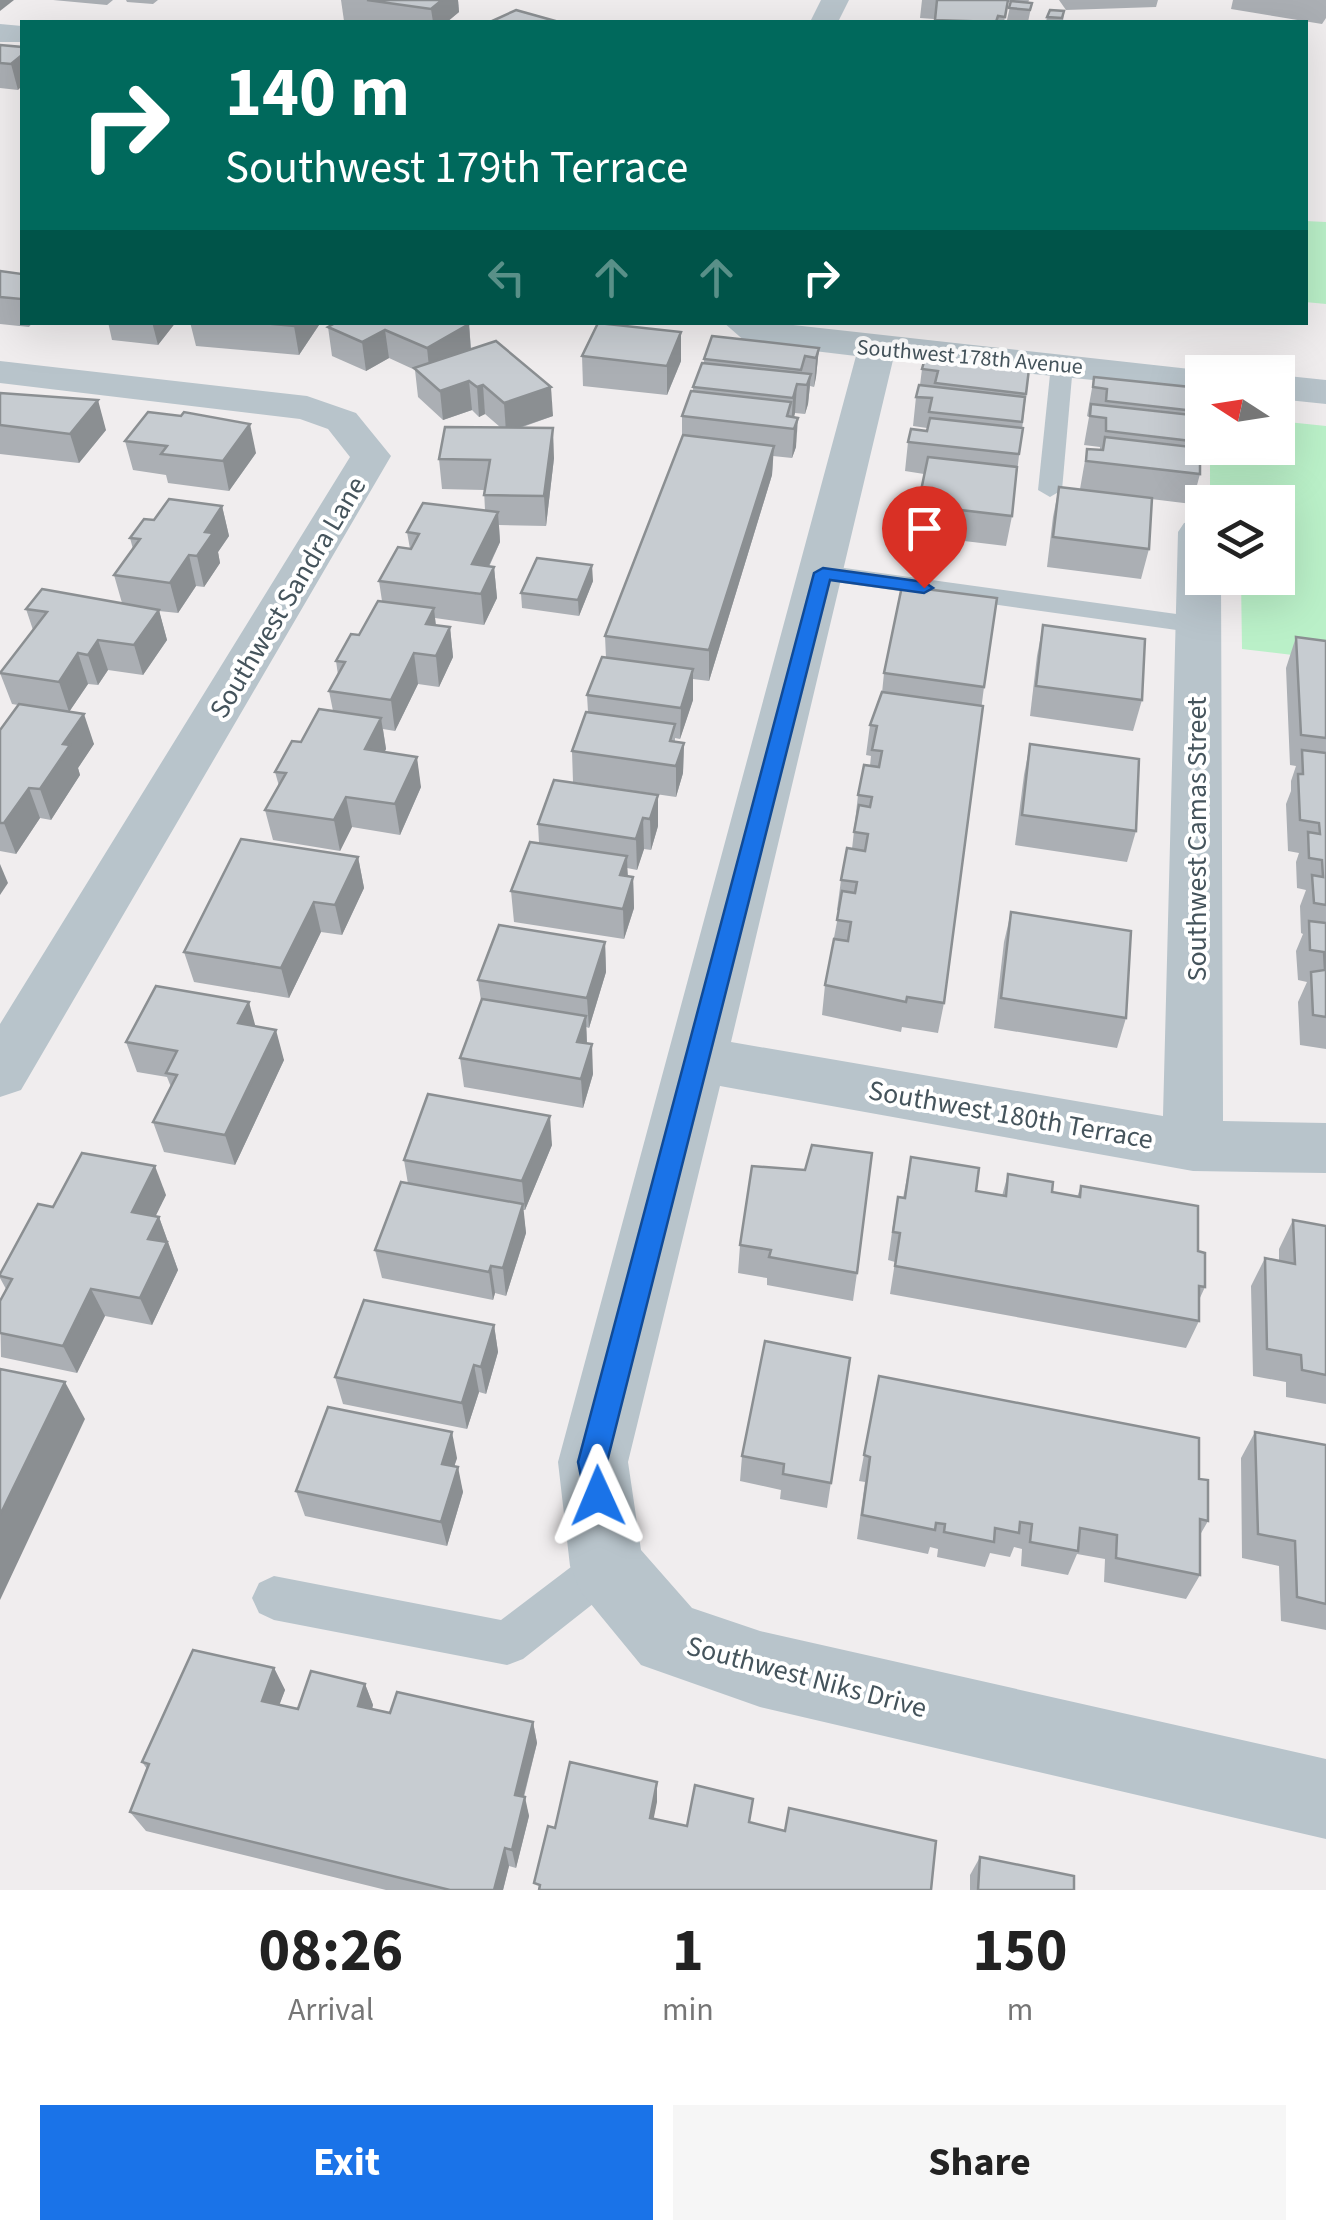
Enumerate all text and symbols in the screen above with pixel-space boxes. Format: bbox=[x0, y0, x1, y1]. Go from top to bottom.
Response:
text: 140 m bbox=[225, 43, 410, 143]
icon: right bbox=[60, 60, 190, 190]
text: Southwest 179th Terrace bbox=[225, 136, 688, 200]
icon: left bbox=[479, 250, 534, 305]
icon: ahead bbox=[584, 250, 639, 305]
icon: ahead bbox=[689, 250, 744, 305]
icon: right bbox=[794, 250, 849, 305]
street label: Southwest 178th Avenue bbox=[856, 331, 1084, 383]
north arrow bbox=[1185, 355, 1295, 465]
map controls bbox=[1185, 355, 1295, 595]
street label: Southwest Sandra Lane bbox=[200, 469, 376, 726]
button: layers bbox=[1185, 485, 1295, 595]
pin bbox=[882, 486, 967, 589]
icon: arrive bbox=[897, 501, 952, 556]
street label: Southwest Camas Street bbox=[1177, 696, 1217, 982]
street label: Southwest 180th Terrace bbox=[865, 1070, 1156, 1160]
position arrow bbox=[546, 1444, 650, 1548]
street label: Southwest Niks Drive bbox=[682, 1626, 931, 1728]
text: 08:26 bbox=[259, 1909, 403, 1994]
text: 1 bbox=[672, 1909, 704, 1994]
text: 150 bbox=[972, 1909, 1067, 1994]
text: Arrival bbox=[288, 1987, 374, 2033]
text: min bbox=[662, 1987, 714, 2033]
text: m bbox=[1007, 1987, 1033, 2033]
button: Exit bbox=[40, 2105, 653, 2220]
button: Share bbox=[673, 2105, 1286, 2220]

